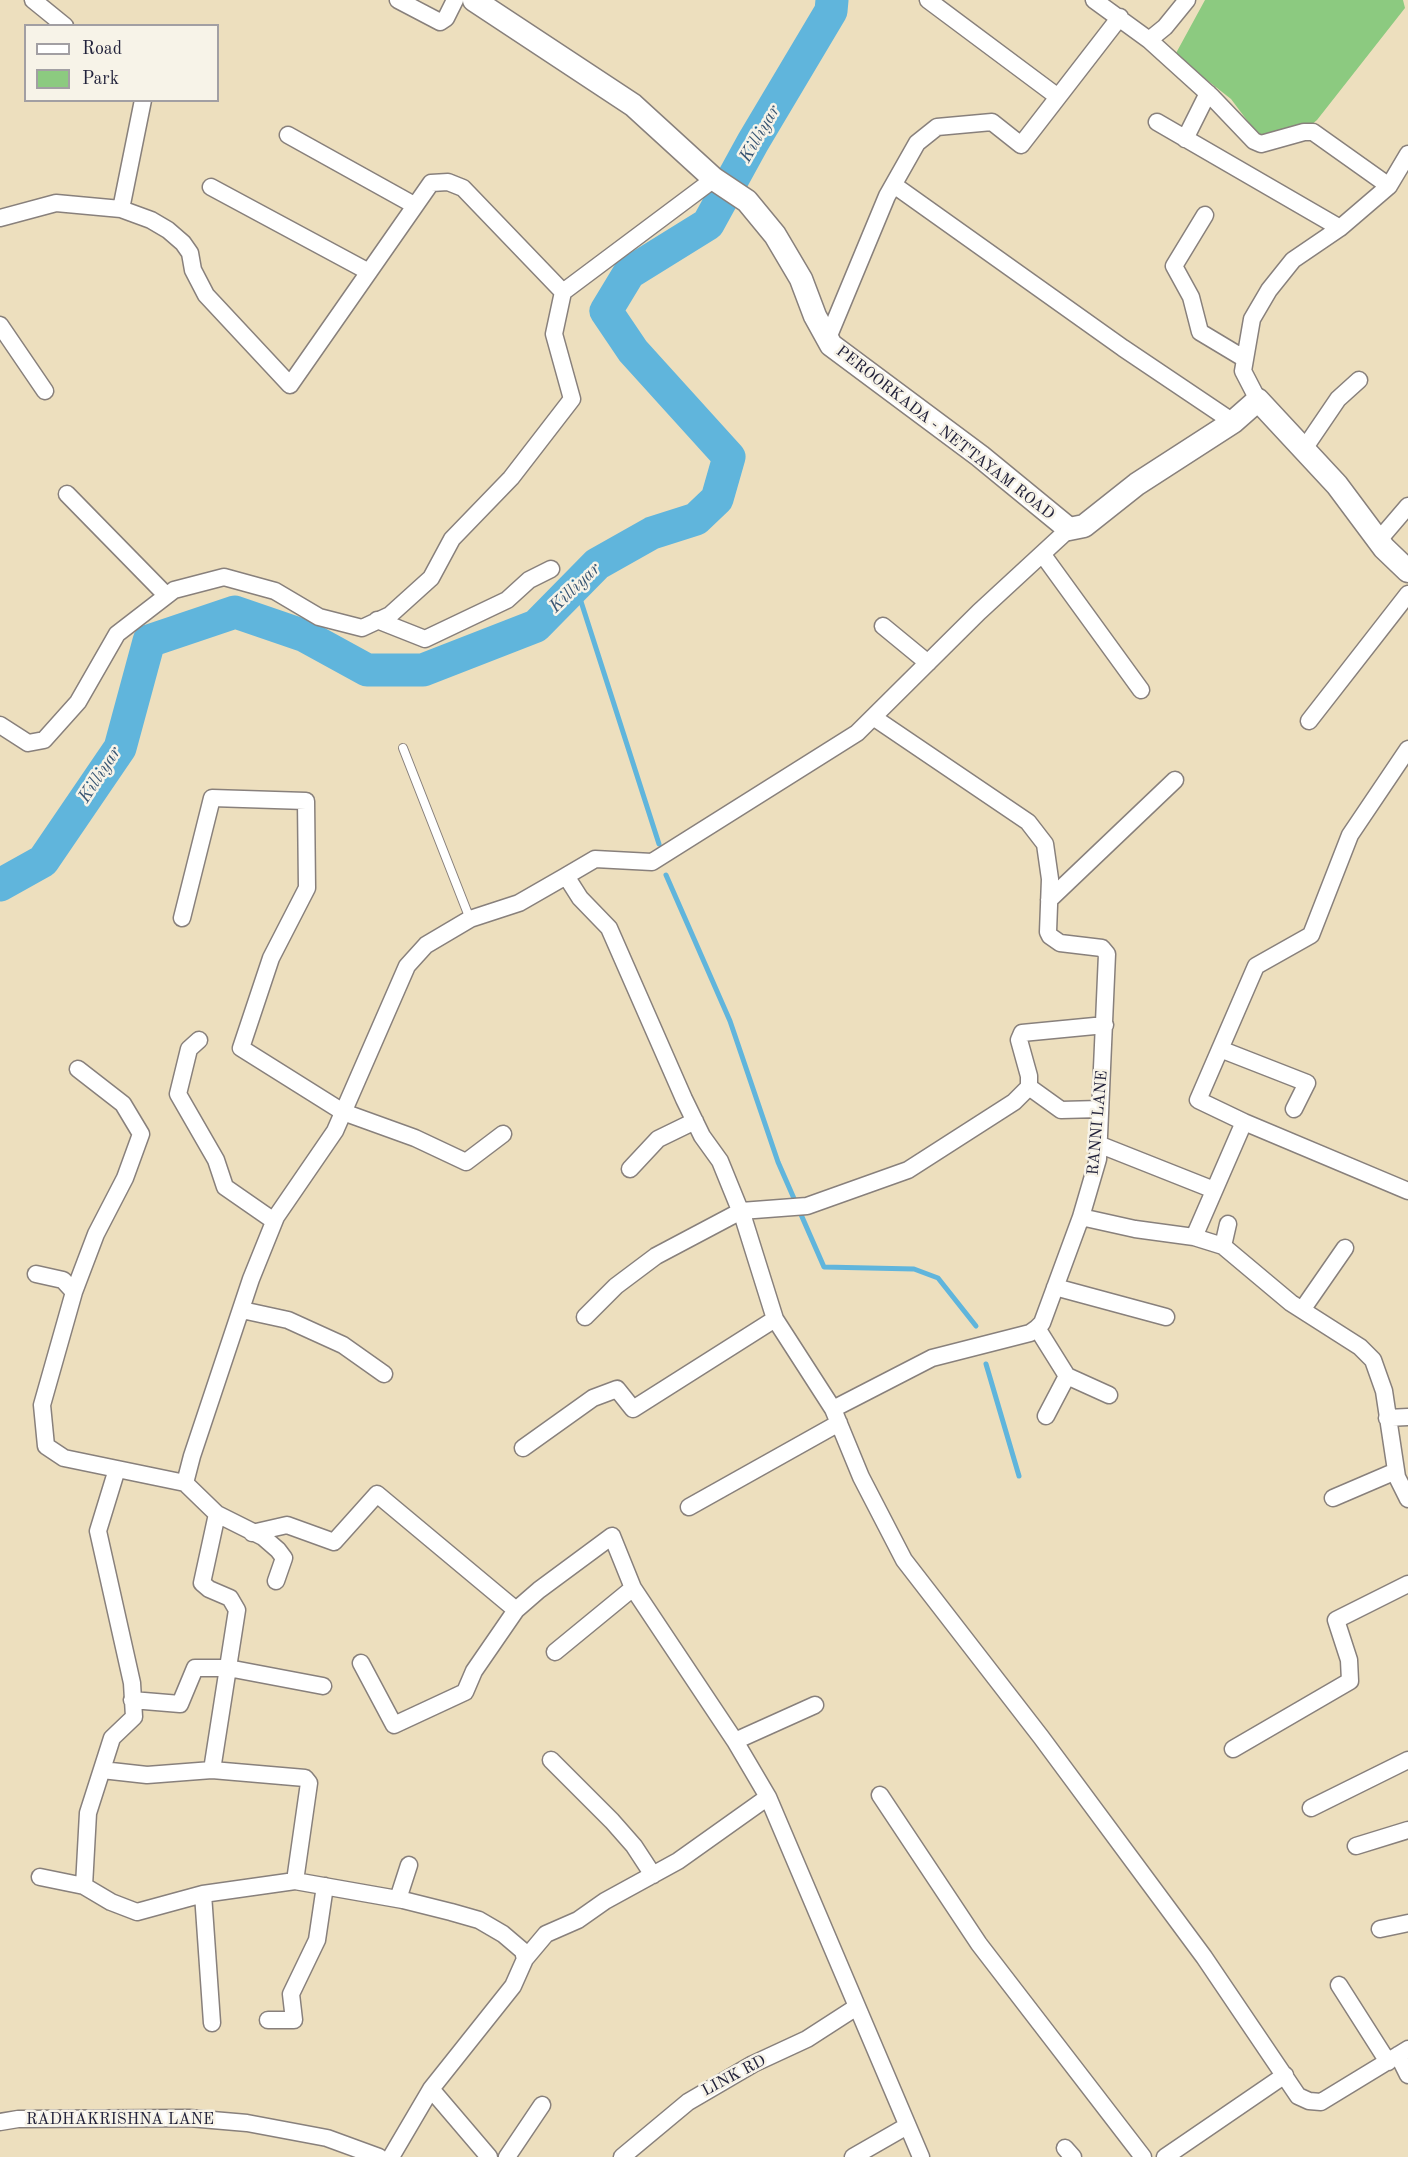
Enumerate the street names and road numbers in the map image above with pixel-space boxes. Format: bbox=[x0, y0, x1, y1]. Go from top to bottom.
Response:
street label: PEROORKADA - NETTAYAM ROAD bbox=[832, 342, 1058, 524]
street label: RANNI LANE bbox=[1084, 1070, 1112, 1176]
street label: LINK RD bbox=[699, 2051, 769, 2101]
street label: RADHAKRISHNA LANE bbox=[26, 2110, 214, 2130]

